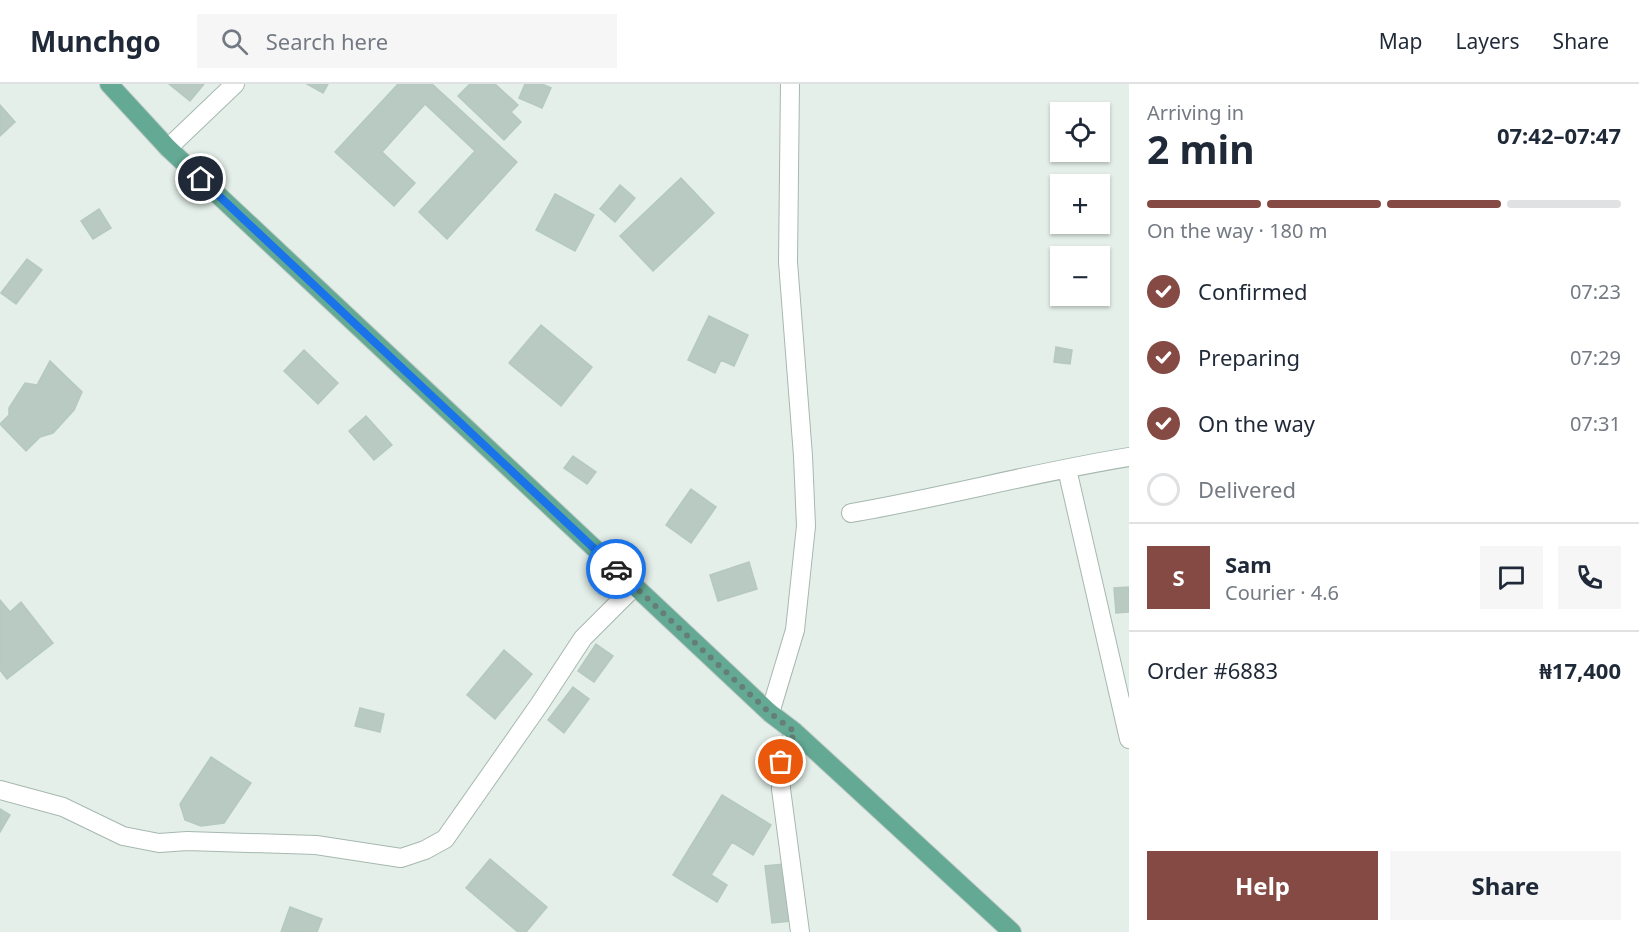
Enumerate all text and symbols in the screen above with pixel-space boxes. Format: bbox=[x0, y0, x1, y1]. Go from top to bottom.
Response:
search box bbox=[197, 14, 617, 68]
text: Munchgo bbox=[30, 22, 161, 60]
icon: search bbox=[218, 25, 251, 58]
text: Search here bbox=[266, 26, 388, 56]
text: Map bbox=[1379, 27, 1423, 55]
text: Layers bbox=[1456, 27, 1520, 55]
text: Share bbox=[1553, 27, 1609, 55]
text: Arriving in bbox=[1147, 99, 1244, 126]
map controls bbox=[1050, 102, 1110, 306]
button: locate bbox=[1050, 102, 1110, 162]
text: 07:42–07:47 bbox=[1497, 120, 1621, 150]
text: 2 min bbox=[1147, 122, 1254, 175]
pin bbox=[175, 153, 226, 204]
icon: home bbox=[184, 162, 217, 195]
button: + bbox=[1050, 174, 1110, 234]
text: On the way · 180 m bbox=[1147, 217, 1327, 244]
button: − bbox=[1050, 246, 1110, 306]
icon: check bbox=[1147, 275, 1180, 308]
text: Confirmed bbox=[1198, 276, 1308, 306]
text: 07:23 bbox=[1570, 278, 1621, 305]
icon: check bbox=[1147, 341, 1180, 374]
text: Preparing bbox=[1198, 342, 1300, 372]
text: 07:29 bbox=[1570, 344, 1621, 371]
icon: check bbox=[1147, 407, 1180, 440]
text: On the way bbox=[1198, 408, 1315, 438]
text: 07:31 bbox=[1570, 410, 1621, 437]
text: Delivered bbox=[1198, 474, 1296, 504]
courier bbox=[586, 539, 646, 599]
button: chat bbox=[1480, 546, 1543, 609]
button: phone bbox=[1558, 546, 1621, 609]
text: Sam bbox=[1225, 549, 1272, 579]
icon: car bbox=[600, 553, 633, 586]
text: S bbox=[1172, 562, 1185, 592]
text: Courier · 4.6 bbox=[1225, 579, 1339, 606]
text: Order #6883 bbox=[1147, 655, 1278, 685]
text: ₦17,400 bbox=[1539, 655, 1621, 685]
pin bbox=[755, 736, 806, 787]
icon: bag bbox=[764, 745, 797, 778]
button: Help bbox=[1147, 851, 1378, 920]
button: Share bbox=[1390, 851, 1621, 920]

